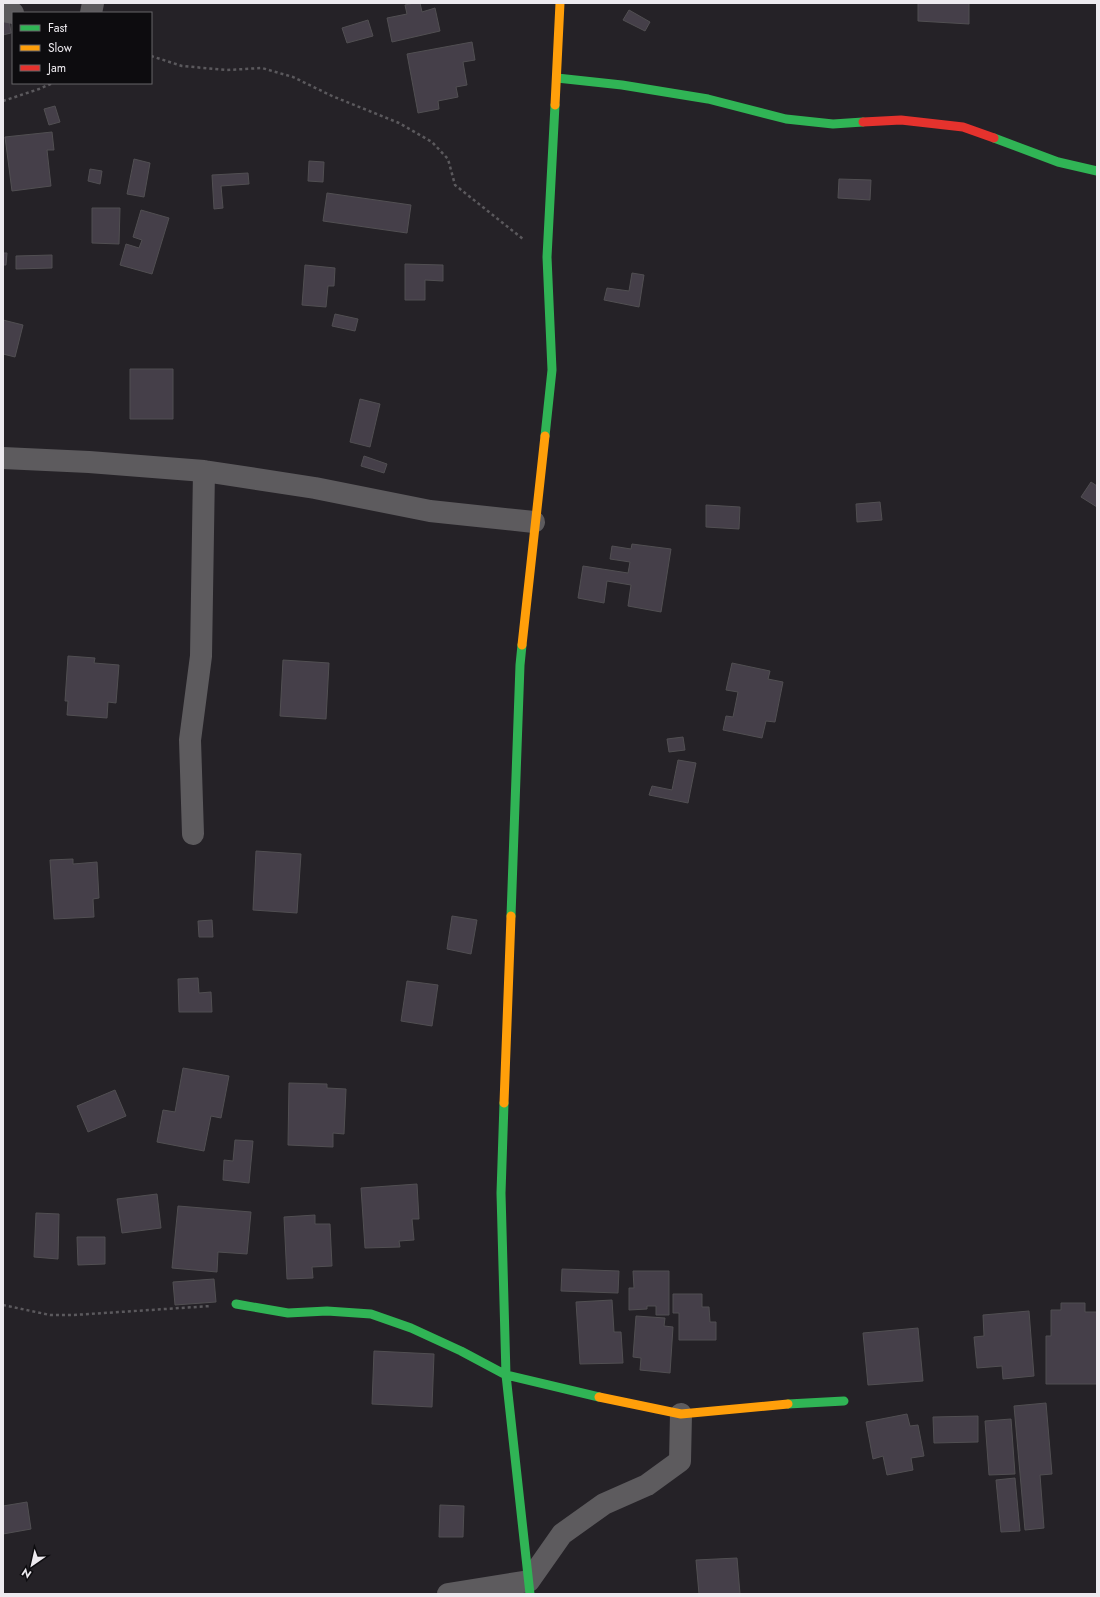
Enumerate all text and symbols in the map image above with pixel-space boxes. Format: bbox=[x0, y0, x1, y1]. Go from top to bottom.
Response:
legend bbox=[12, 12, 152, 84]
text: Fast bbox=[48, 19, 67, 37]
text: Slow bbox=[48, 39, 73, 57]
text: Jam bbox=[46, 59, 66, 77]
north arrow bbox=[12, 1545, 52, 1585]
text: N bbox=[18, 1564, 35, 1582]

